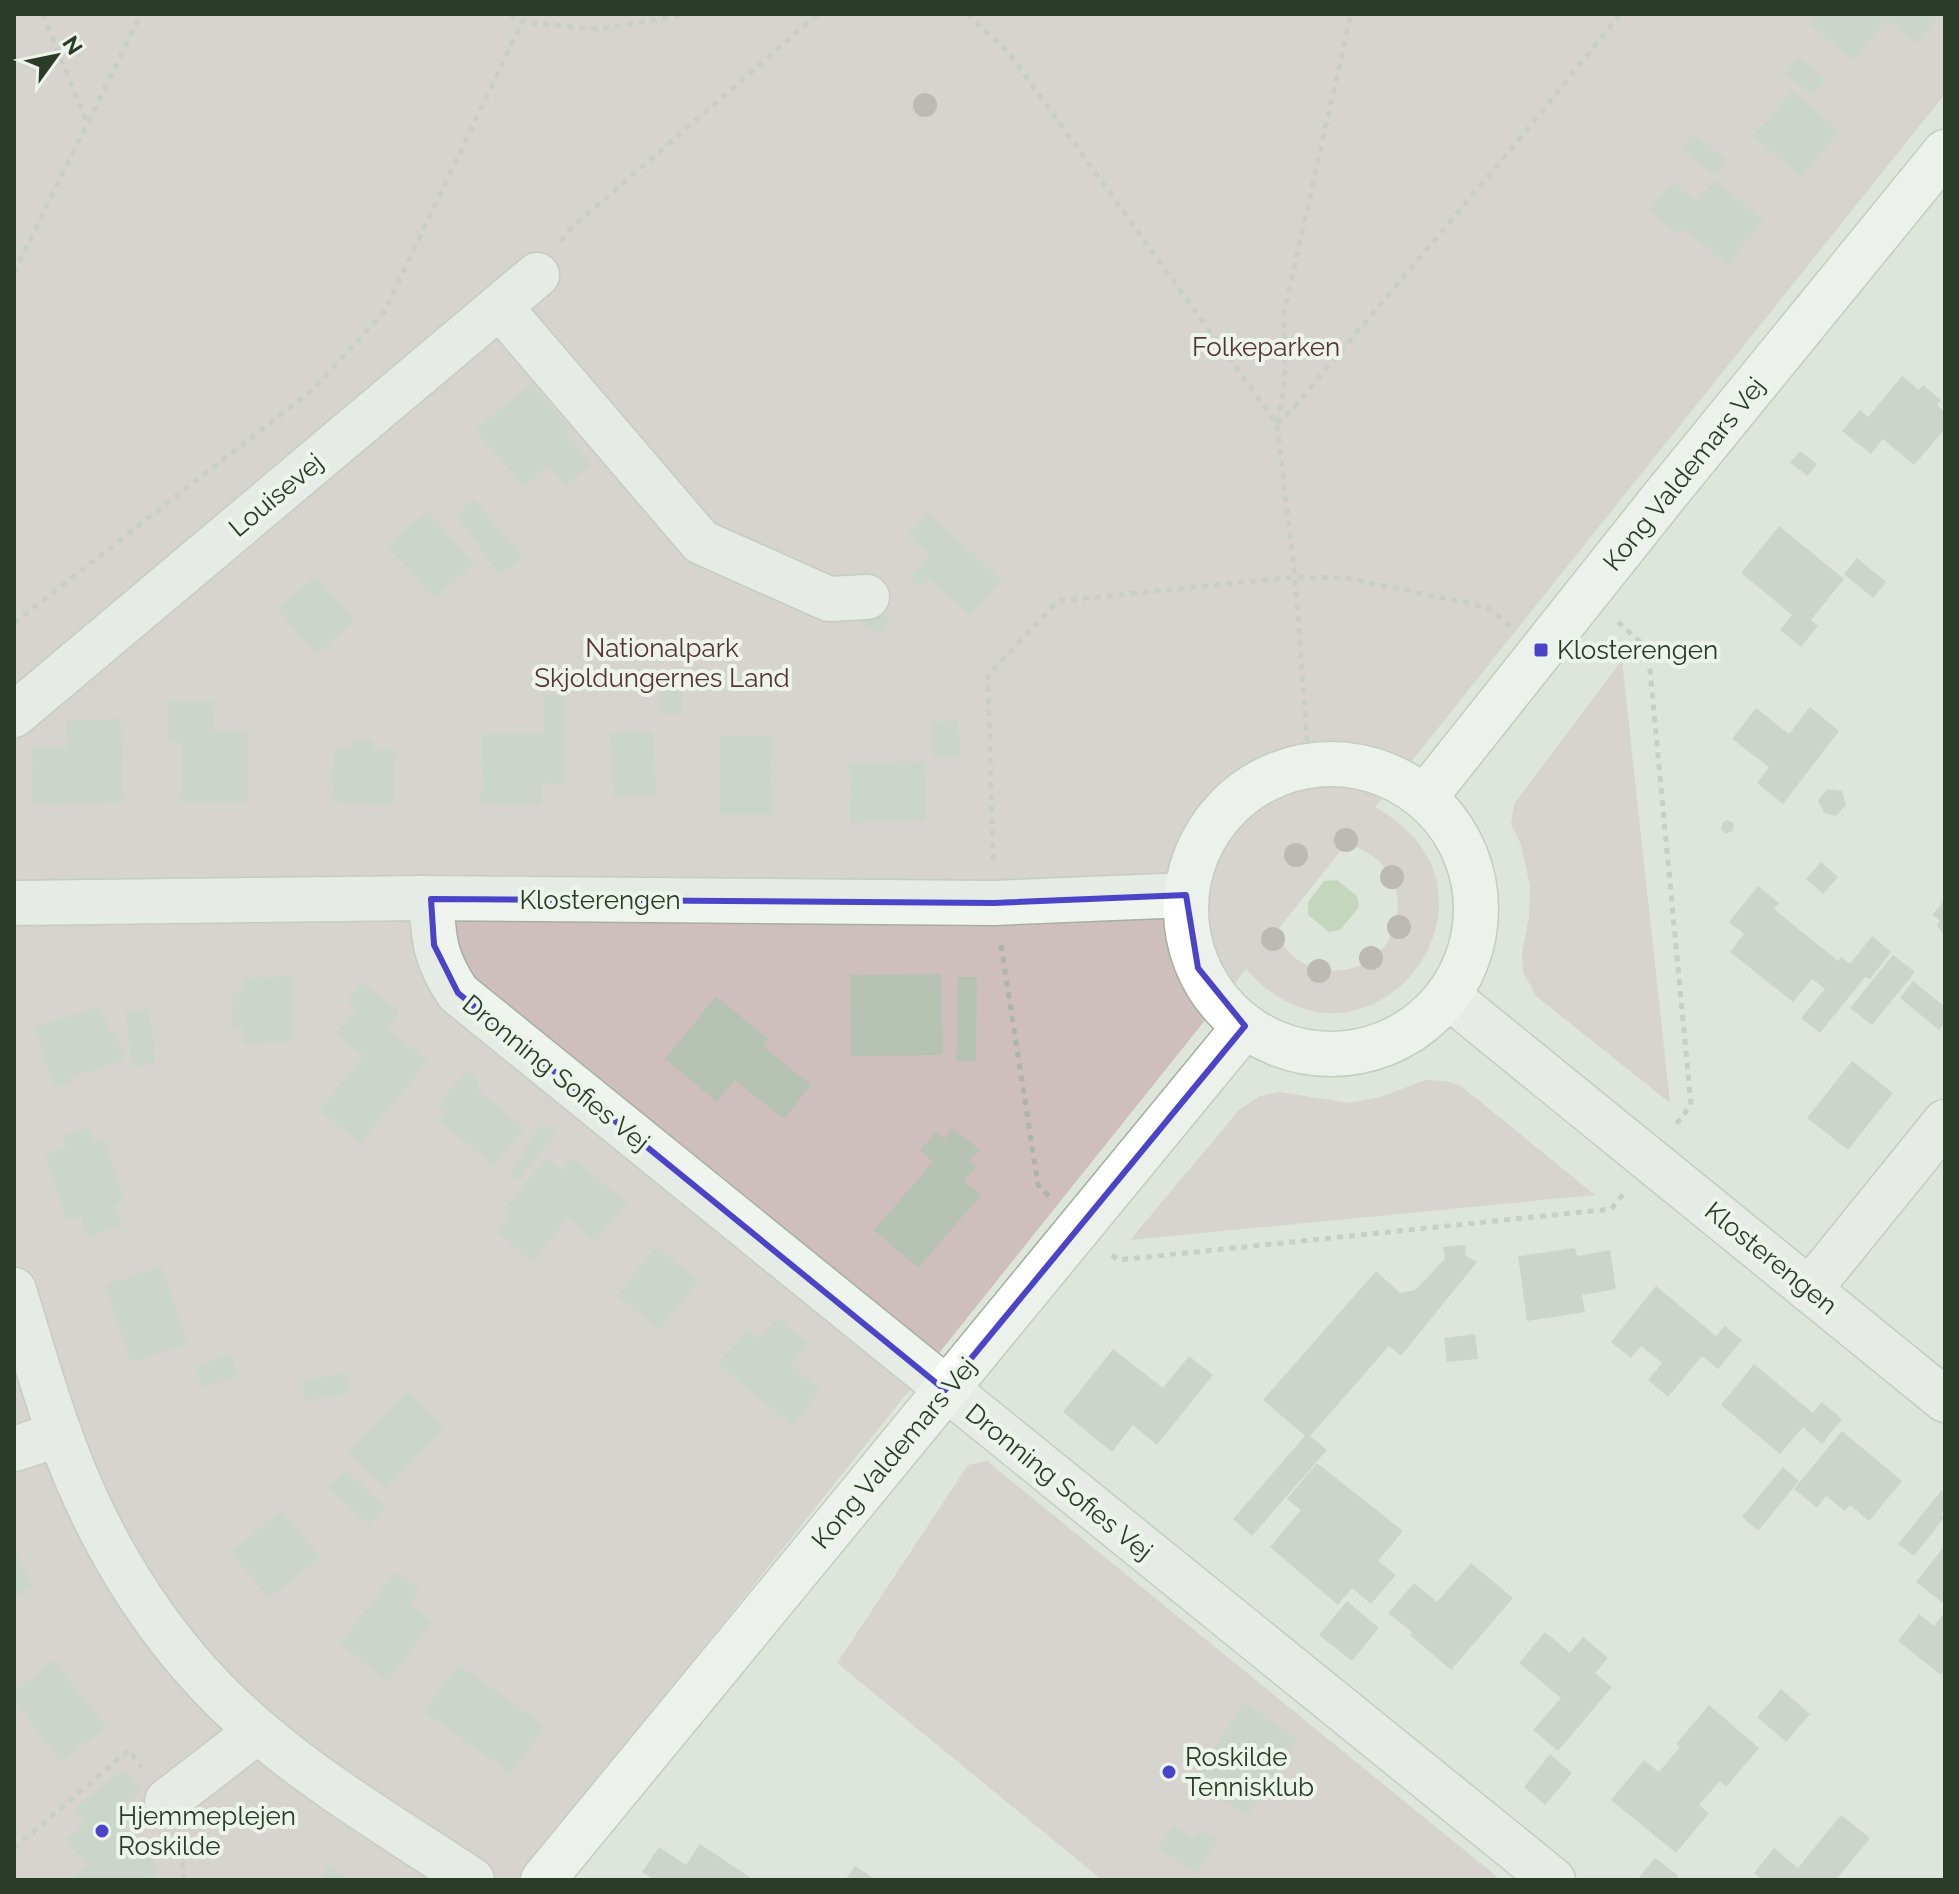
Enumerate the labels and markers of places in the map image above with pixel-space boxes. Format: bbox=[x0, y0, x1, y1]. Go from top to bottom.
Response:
place label: Klosterengen bbox=[1557, 635, 1718, 665]
marker: Klosterengen bbox=[1532, 641, 1550, 659]
place label: Roskilde Tennisklub bbox=[1185, 1742, 1314, 1802]
marker: Roskilde Tennisklub bbox=[1160, 1763, 1178, 1781]
place label: Hjemmeplejen Roskilde bbox=[118, 1801, 296, 1861]
marker: Hjemmeplejen Roskilde bbox=[93, 1822, 111, 1840]

